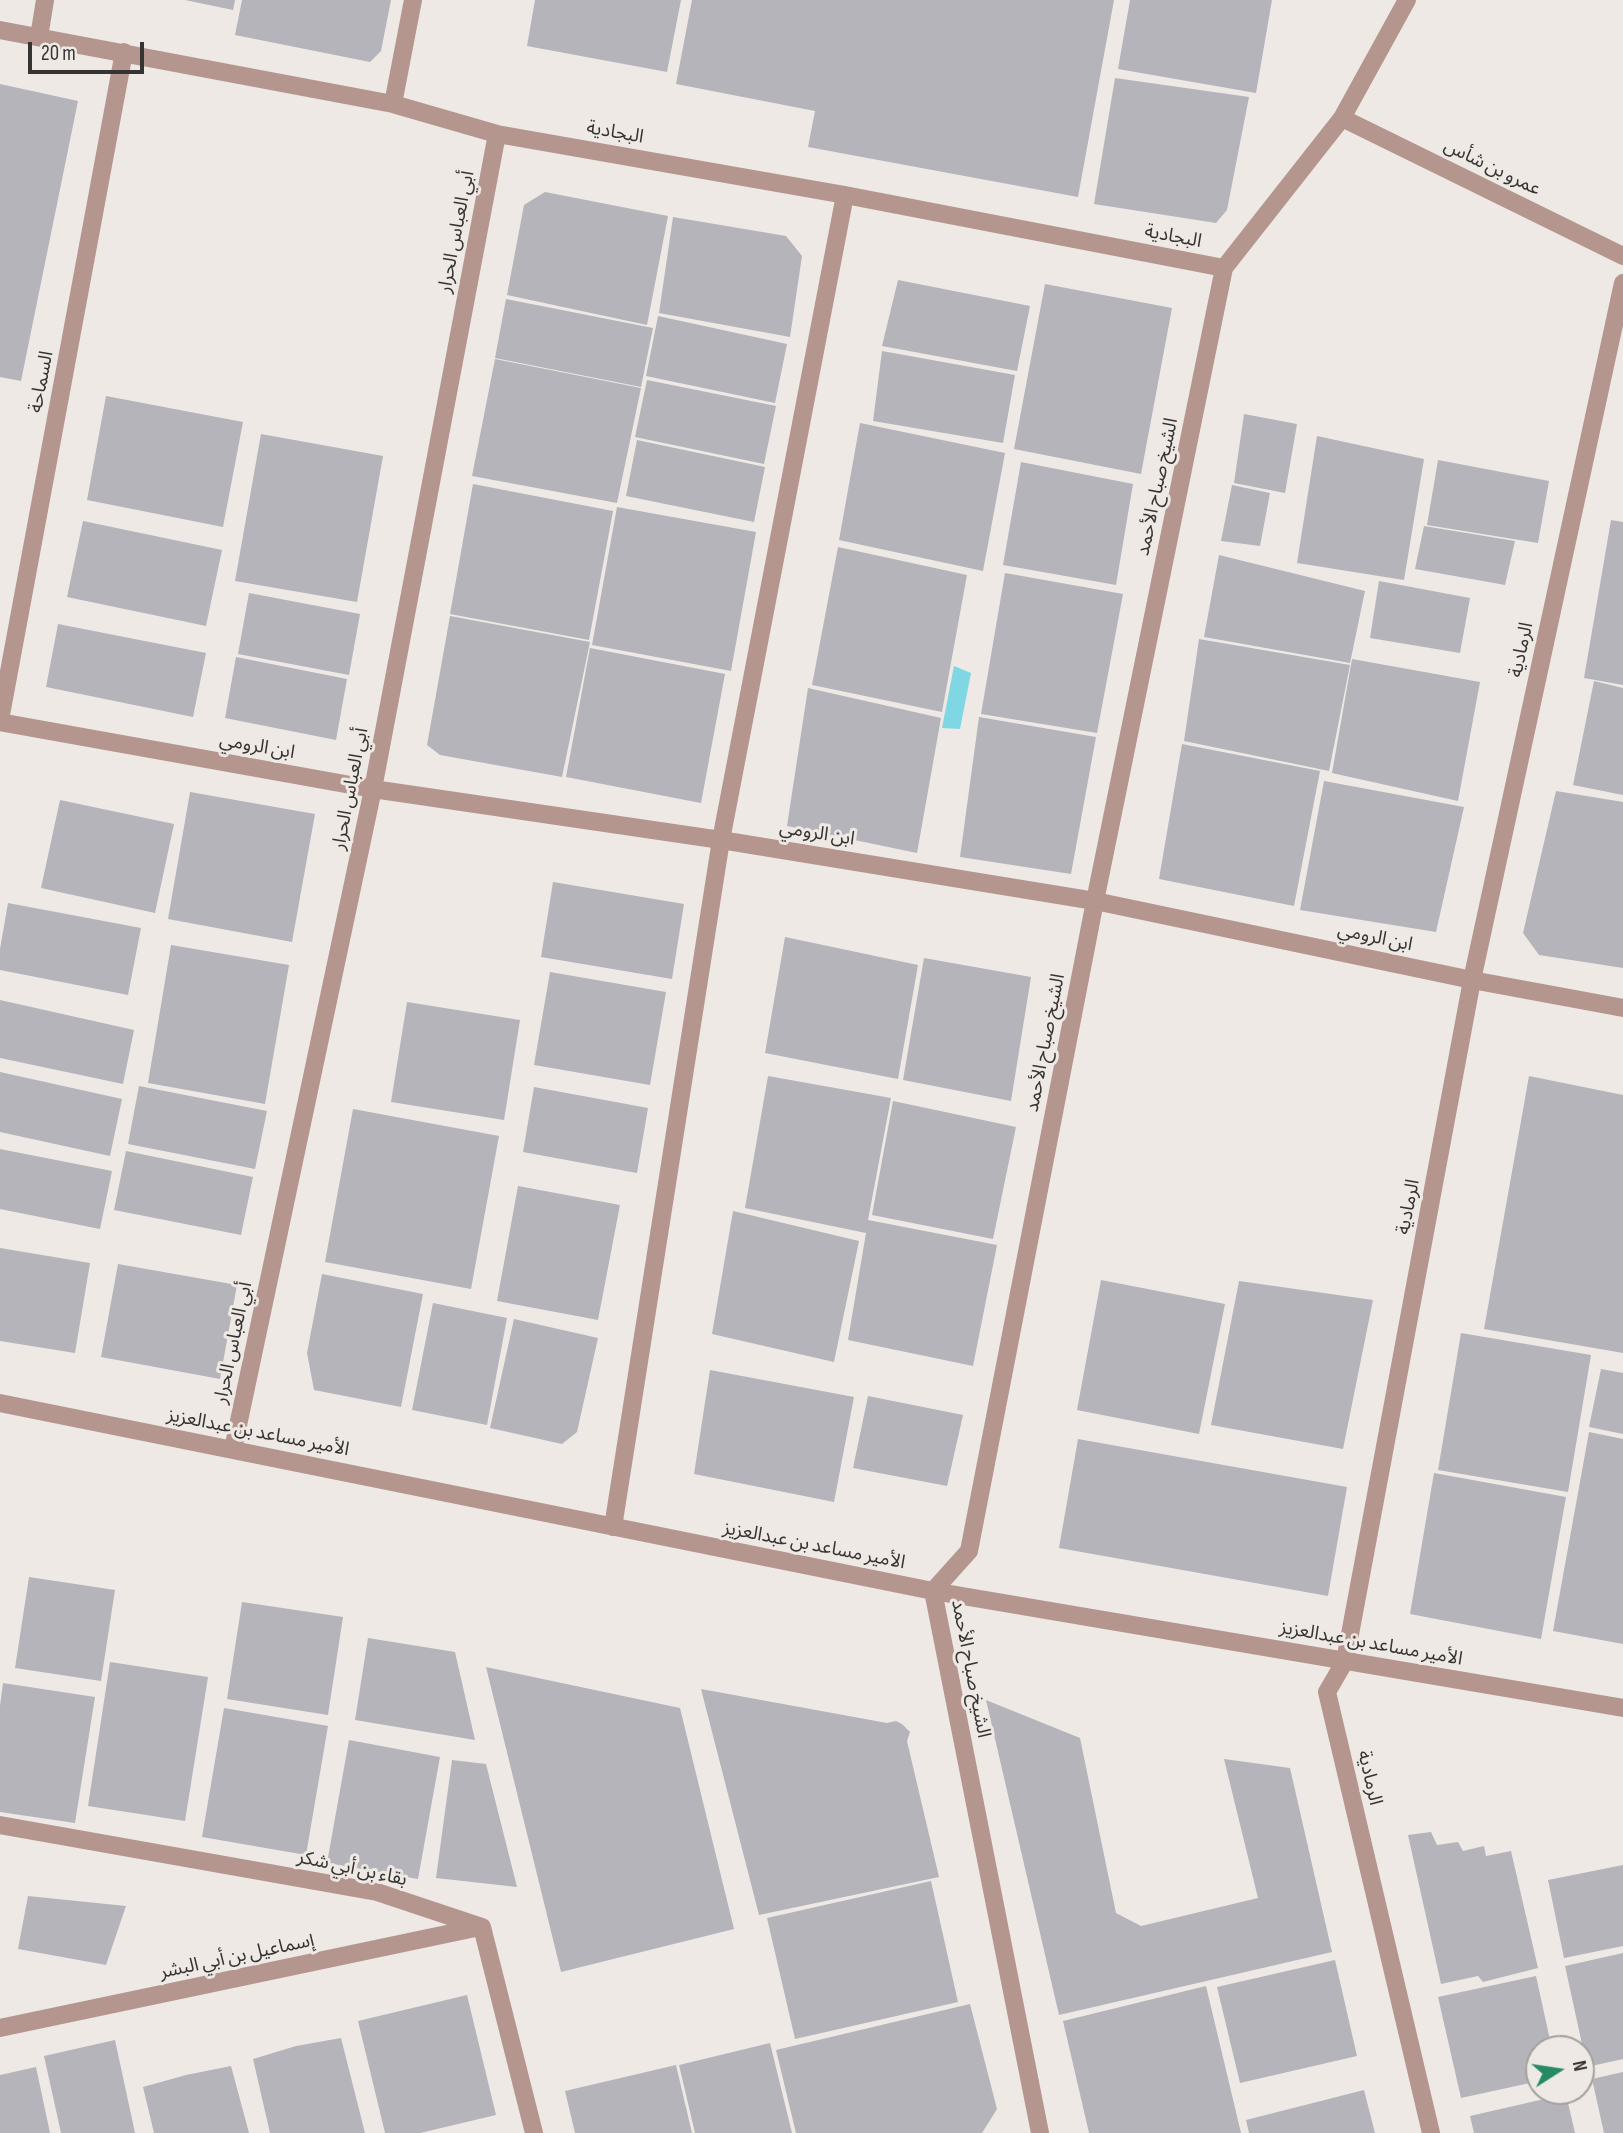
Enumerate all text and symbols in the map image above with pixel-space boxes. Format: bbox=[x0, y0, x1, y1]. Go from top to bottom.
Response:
scale bar bbox=[32, 28, 147, 72]
text: 20 m bbox=[41, 41, 76, 66]
street label: البجادية bbox=[585, 117, 645, 149]
street label: عمرو بن شأس bbox=[1440, 135, 1544, 201]
street label: أبي العباس الحرار bbox=[434, 169, 480, 295]
street label: البجادية bbox=[1143, 220, 1203, 254]
street label: السماحة bbox=[25, 349, 59, 415]
street label: الشيخ صباح الأحمد bbox=[1132, 416, 1184, 558]
street label: الرمادية bbox=[1505, 620, 1539, 680]
street label: أبي العباس الحرار bbox=[328, 726, 374, 852]
street label: ابن الرومي bbox=[218, 729, 296, 765]
street label: ابن الرومي bbox=[778, 817, 856, 851]
street label: ابن الرومي bbox=[1335, 919, 1415, 957]
street label: الشيخ صباح الأحمد bbox=[1021, 972, 1071, 1114]
street label: الرمادية bbox=[1392, 1177, 1426, 1237]
street label: أبي العباس الحرار bbox=[210, 1280, 258, 1406]
street label: الأمير مساعد بن عبدالعزيز bbox=[165, 1404, 351, 1462]
street label: الأمير مساعد بن عبدالعزيز bbox=[721, 1517, 907, 1575]
street label: الشيخ صباح الأحمد bbox=[945, 1598, 995, 1740]
street label: الأمير مساعد بن عبدالعزيز bbox=[1278, 1617, 1464, 1671]
street label: الرمادية bbox=[1352, 1748, 1386, 1808]
street label: بقاء بن أبي شكر bbox=[295, 1846, 409, 1892]
street label: إسماعيل بن أبي البشر bbox=[158, 1929, 316, 1985]
north arrow bbox=[1525, 2035, 1595, 2105]
text: N bbox=[1567, 2059, 1591, 2073]

